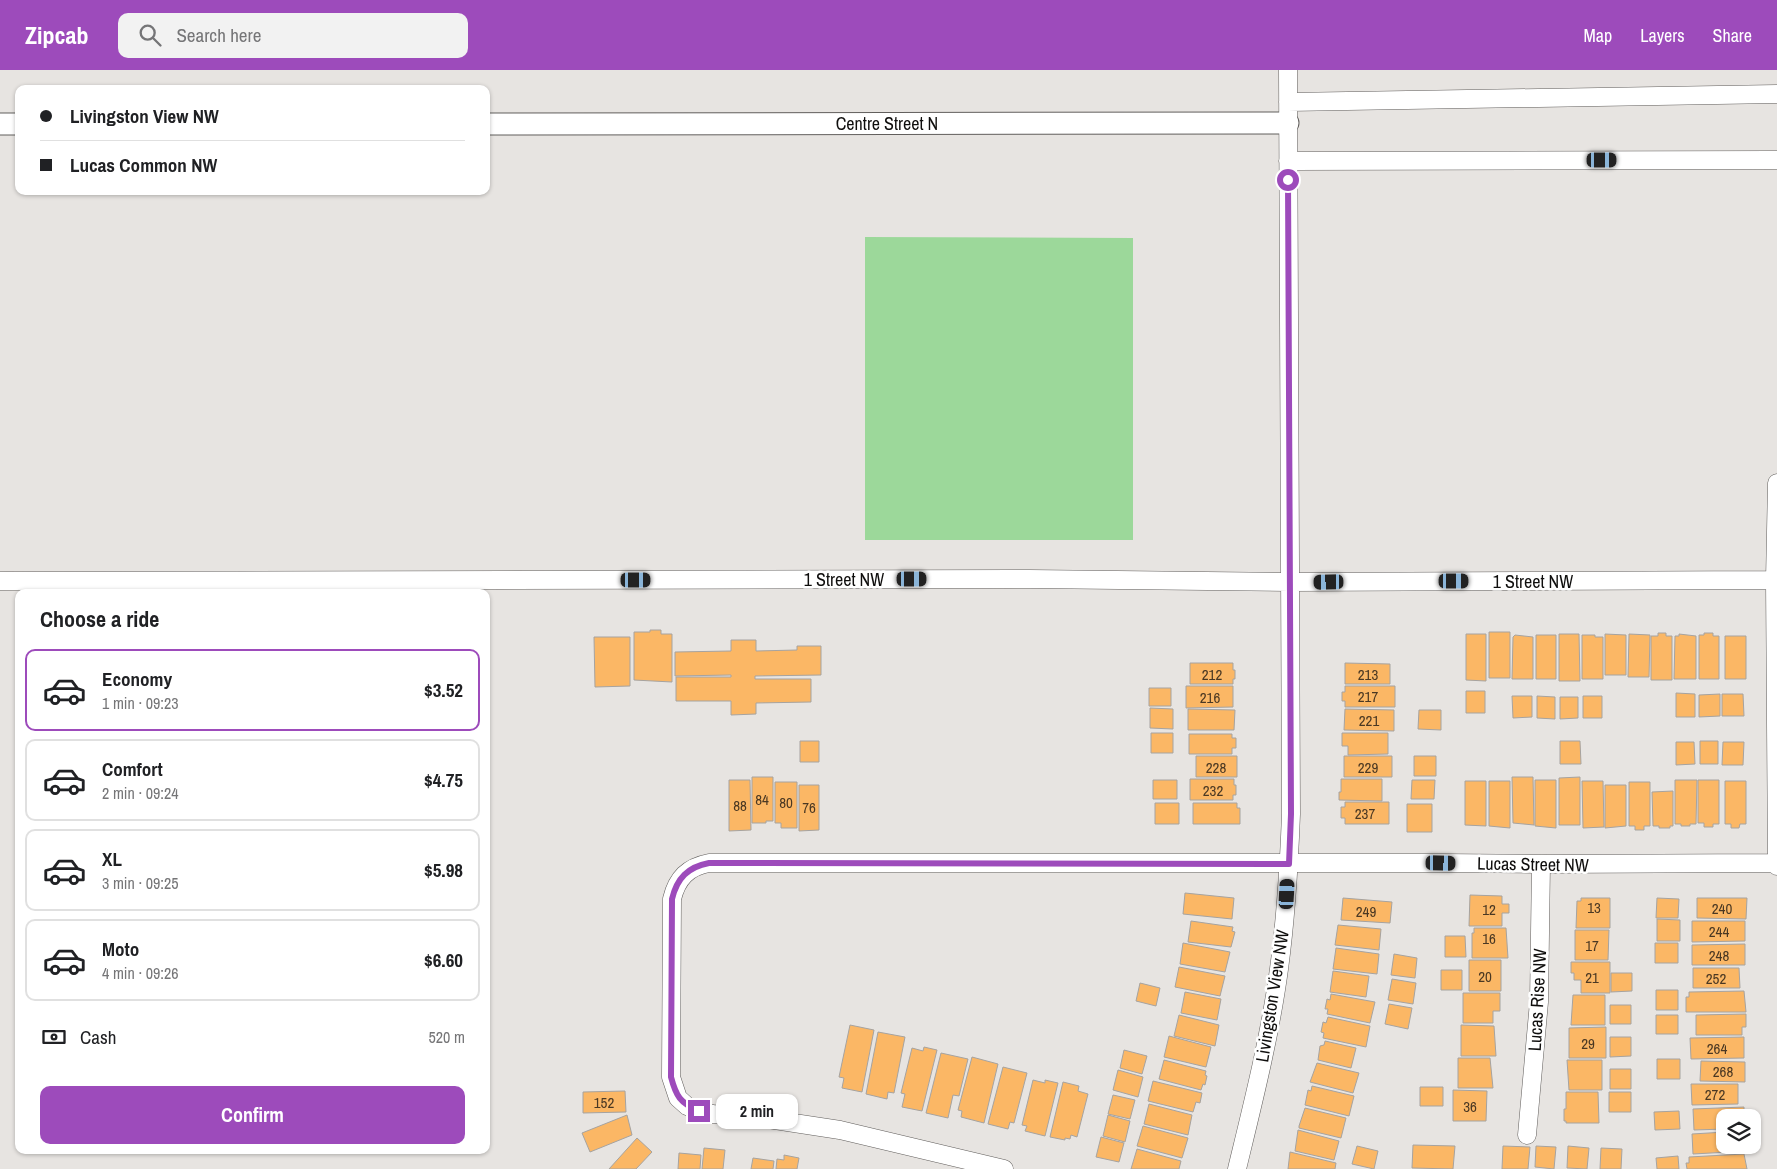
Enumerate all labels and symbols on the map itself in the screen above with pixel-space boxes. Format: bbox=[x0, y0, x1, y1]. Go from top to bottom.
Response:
street label: Centre Street N bbox=[836, 111, 938, 136]
car bbox=[1587, 153, 1617, 168]
route start bbox=[1277, 169, 1299, 191]
street label: 1 Street NW bbox=[804, 567, 884, 592]
street label: 1 Street NW bbox=[1493, 569, 1573, 594]
car bbox=[897, 572, 927, 587]
car bbox=[621, 573, 651, 588]
car bbox=[1313, 574, 1344, 590]
car bbox=[1439, 574, 1469, 589]
house number: 212 bbox=[1202, 664, 1222, 685]
house number: 213 bbox=[1358, 664, 1378, 685]
house number: 217 bbox=[1358, 686, 1378, 707]
house number: 216 bbox=[1200, 687, 1220, 708]
house number: 221 bbox=[1359, 710, 1379, 731]
house number: 228 bbox=[1206, 757, 1226, 778]
house number: 229 bbox=[1358, 757, 1378, 778]
house number: 232 bbox=[1203, 780, 1223, 801]
house number: 84 bbox=[755, 789, 769, 810]
house number: 80 bbox=[779, 792, 793, 813]
house number: 88 bbox=[733, 795, 747, 816]
house number: 76 bbox=[802, 797, 816, 818]
house number: 237 bbox=[1355, 803, 1375, 824]
street label: Lucas Street NW bbox=[1477, 851, 1589, 877]
car bbox=[1425, 855, 1456, 871]
car bbox=[1278, 879, 1295, 909]
house number: 13 bbox=[1587, 897, 1601, 918]
house number: 240 bbox=[1712, 898, 1732, 919]
house number: 12 bbox=[1482, 899, 1496, 920]
house number: 249 bbox=[1356, 901, 1376, 922]
house number: 244 bbox=[1709, 921, 1729, 942]
street label: Livingston View NW bbox=[1249, 928, 1295, 1064]
house number: 16 bbox=[1482, 928, 1496, 949]
house number: 17 bbox=[1585, 935, 1599, 956]
house number: 248 bbox=[1709, 945, 1729, 966]
street label: Lucas Rise NW bbox=[1522, 948, 1552, 1052]
house number: 20 bbox=[1478, 966, 1492, 987]
house number: 21 bbox=[1585, 967, 1599, 988]
house number: 252 bbox=[1706, 968, 1726, 989]
house number: 29 bbox=[1581, 1033, 1595, 1054]
house number: 264 bbox=[1707, 1038, 1727, 1059]
house number: 268 bbox=[1713, 1061, 1733, 1082]
house number: 272 bbox=[1705, 1084, 1725, 1105]
house number: 152 bbox=[594, 1092, 614, 1113]
callout: 2 min bbox=[716, 1094, 799, 1128]
house number: 36 bbox=[1463, 1096, 1477, 1117]
route end bbox=[688, 1100, 710, 1122]

